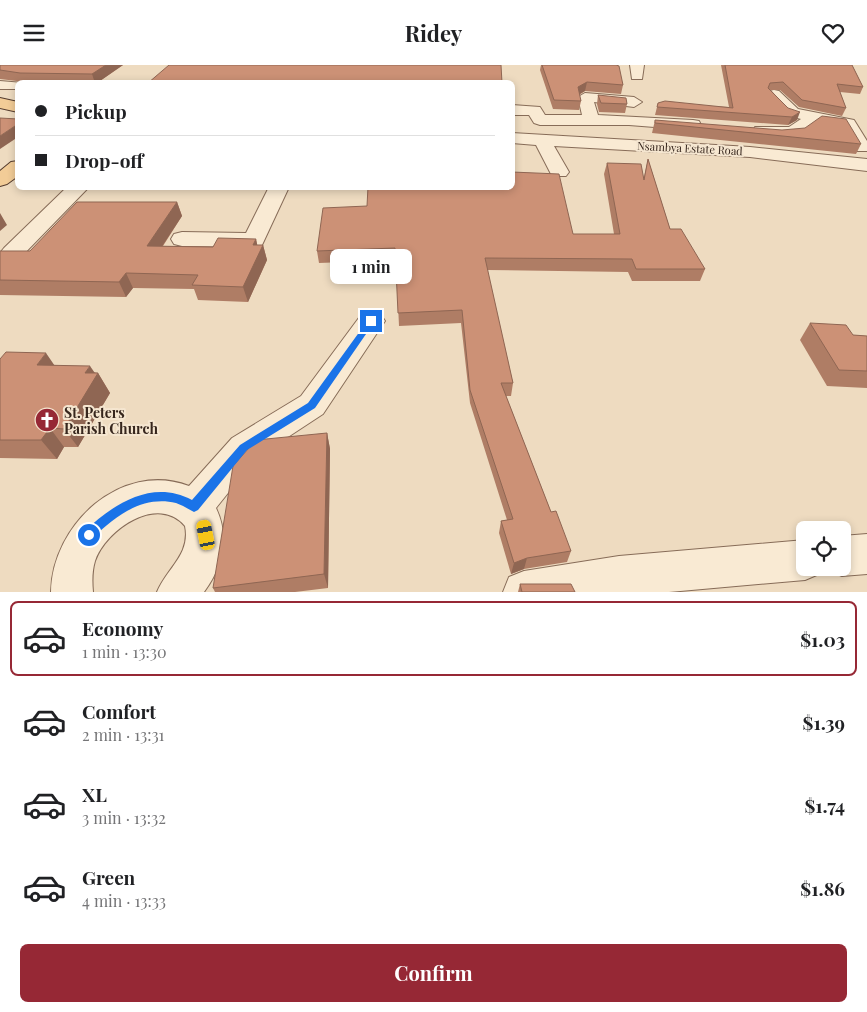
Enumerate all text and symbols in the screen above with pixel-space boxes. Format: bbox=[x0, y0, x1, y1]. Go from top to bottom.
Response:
text: Ridey bbox=[405, 18, 462, 48]
icon: menu bbox=[20, 19, 48, 47]
icon: heart bbox=[819, 19, 847, 47]
text: Pickup bbox=[65, 98, 127, 124]
street label: Nsambya Estate Road bbox=[637, 138, 744, 158]
text: Drop-off bbox=[65, 147, 143, 173]
callout: 1 min bbox=[330, 249, 412, 283]
text: 1 min bbox=[351, 256, 391, 277]
route end bbox=[360, 310, 382, 332]
place label: St. Peters Parish Church bbox=[64, 403, 158, 438]
church icon: St. Peters Parish Church bbox=[34, 407, 60, 433]
car bbox=[195, 519, 216, 551]
map controls bbox=[796, 521, 851, 576]
button: locate bbox=[796, 521, 851, 576]
route start bbox=[78, 524, 100, 546]
text: Economy bbox=[82, 615, 163, 641]
icon: car bbox=[22, 616, 67, 661]
text: $1.03 bbox=[800, 626, 845, 652]
text: 1 min · 13:30 bbox=[82, 641, 166, 662]
text: Comfort bbox=[82, 698, 156, 724]
icon: car bbox=[22, 699, 67, 744]
text: $1.39 bbox=[803, 709, 845, 735]
text: 2 min · 13:31 bbox=[82, 724, 165, 745]
text: XL bbox=[82, 781, 107, 807]
icon: car bbox=[22, 782, 67, 827]
text: $1.74 bbox=[804, 792, 845, 818]
text: 3 min · 13:32 bbox=[82, 807, 166, 828]
text: Green bbox=[82, 864, 135, 890]
icon: car bbox=[22, 865, 67, 910]
text: $1.86 bbox=[800, 875, 845, 901]
text: 4 min · 13:33 bbox=[82, 890, 166, 911]
button: Confirm bbox=[20, 944, 847, 1002]

